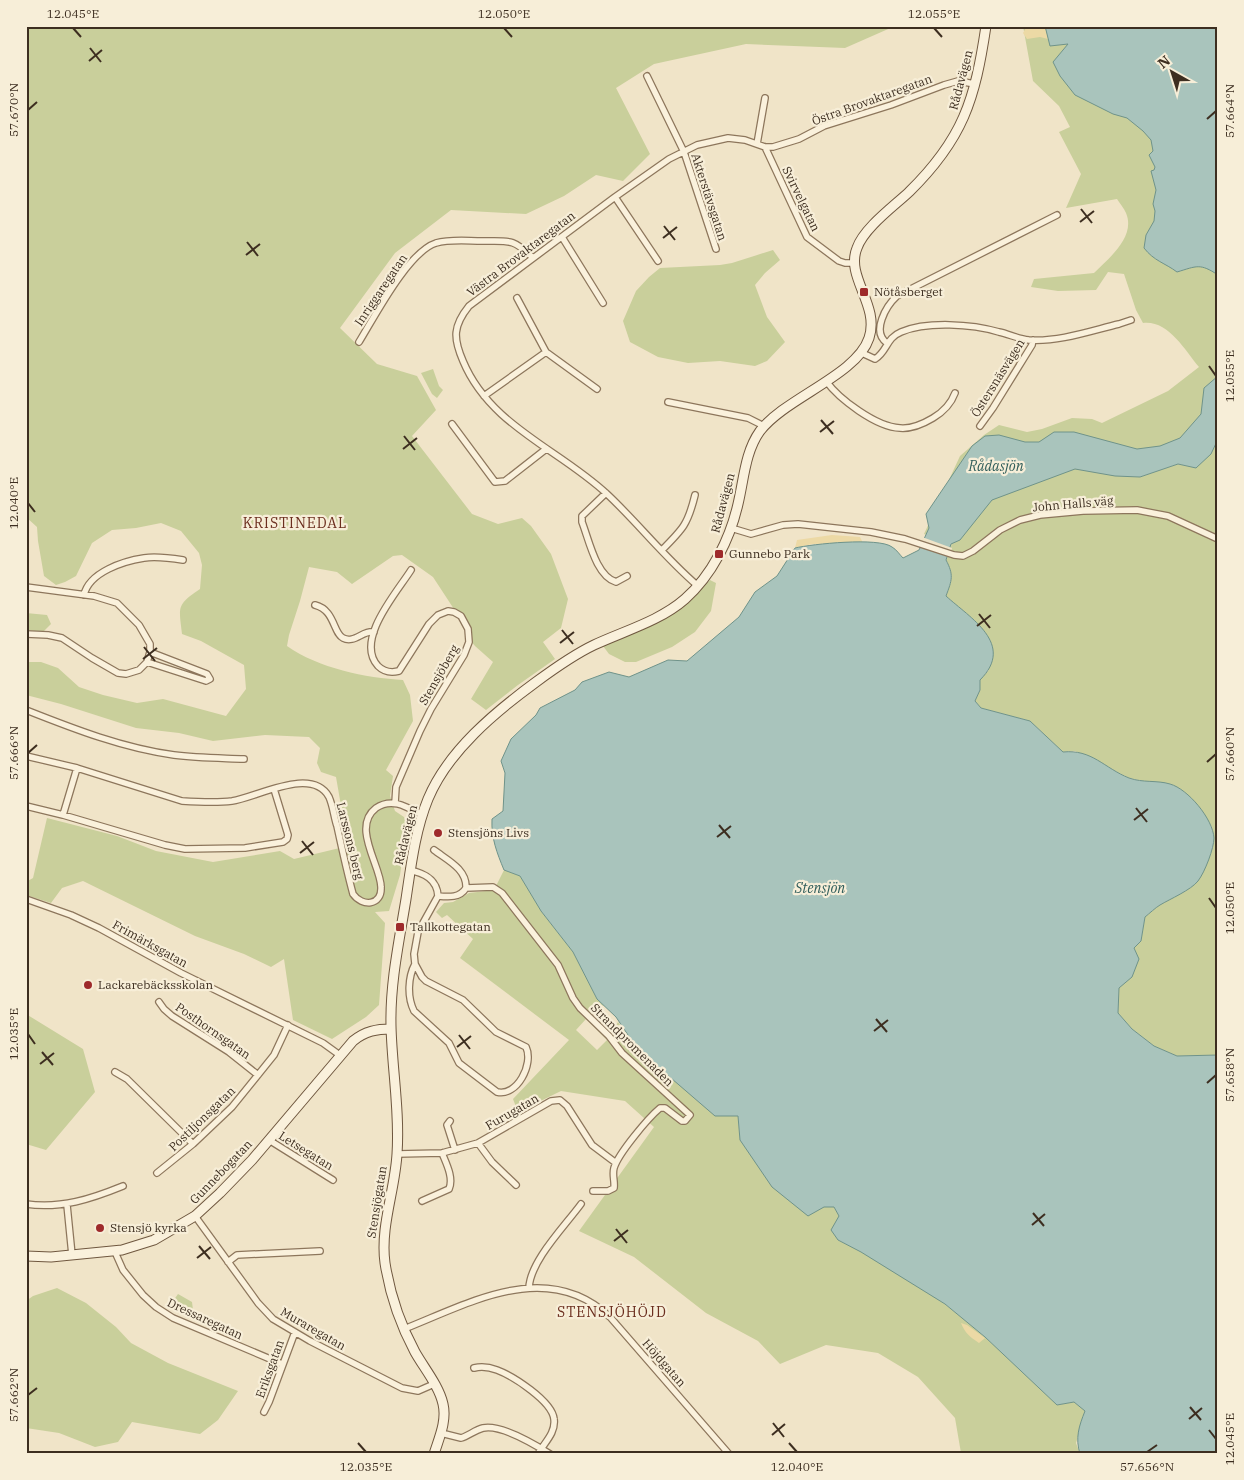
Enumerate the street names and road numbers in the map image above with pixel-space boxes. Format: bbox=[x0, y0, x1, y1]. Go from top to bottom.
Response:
street label: Rådavägen bbox=[945, 48, 976, 112]
street label: Östra Brovaktaregatan bbox=[810, 71, 934, 128]
street label: Akterstävsgatan bbox=[688, 151, 731, 243]
street label: Svirvelgatan bbox=[779, 164, 824, 234]
street label: Västra Brovaktaregatan bbox=[463, 208, 578, 299]
street label: Inriggaregatan bbox=[351, 251, 410, 329]
street label: Östersnäsvägen bbox=[968, 336, 1028, 420]
street label: Rådavägen bbox=[707, 471, 738, 535]
street label: John Halls väg bbox=[1032, 492, 1115, 515]
street label: Stensjöberg bbox=[415, 641, 462, 708]
street label: Larssons berg bbox=[334, 801, 367, 882]
street label: Rådavägen bbox=[391, 803, 420, 867]
street label: Frimärksgatan bbox=[110, 917, 191, 971]
street label: Posthornsgatan bbox=[173, 999, 254, 1062]
street label: Strandpromenaden bbox=[588, 1000, 677, 1089]
street label: Postiljonsgatan bbox=[165, 1083, 238, 1154]
street label: Furugatan bbox=[482, 1090, 541, 1133]
street label: Letsegatan bbox=[276, 1128, 337, 1173]
street label: Gunnebogatan bbox=[186, 1136, 255, 1207]
street label: Stensjögatan bbox=[363, 1164, 390, 1239]
street label: Dressaregatan bbox=[165, 1295, 246, 1343]
street label: Muraregatan bbox=[278, 1304, 349, 1353]
street label: Höjdgatan bbox=[640, 1336, 689, 1390]
street label: Eriksgatan bbox=[252, 1337, 287, 1400]

